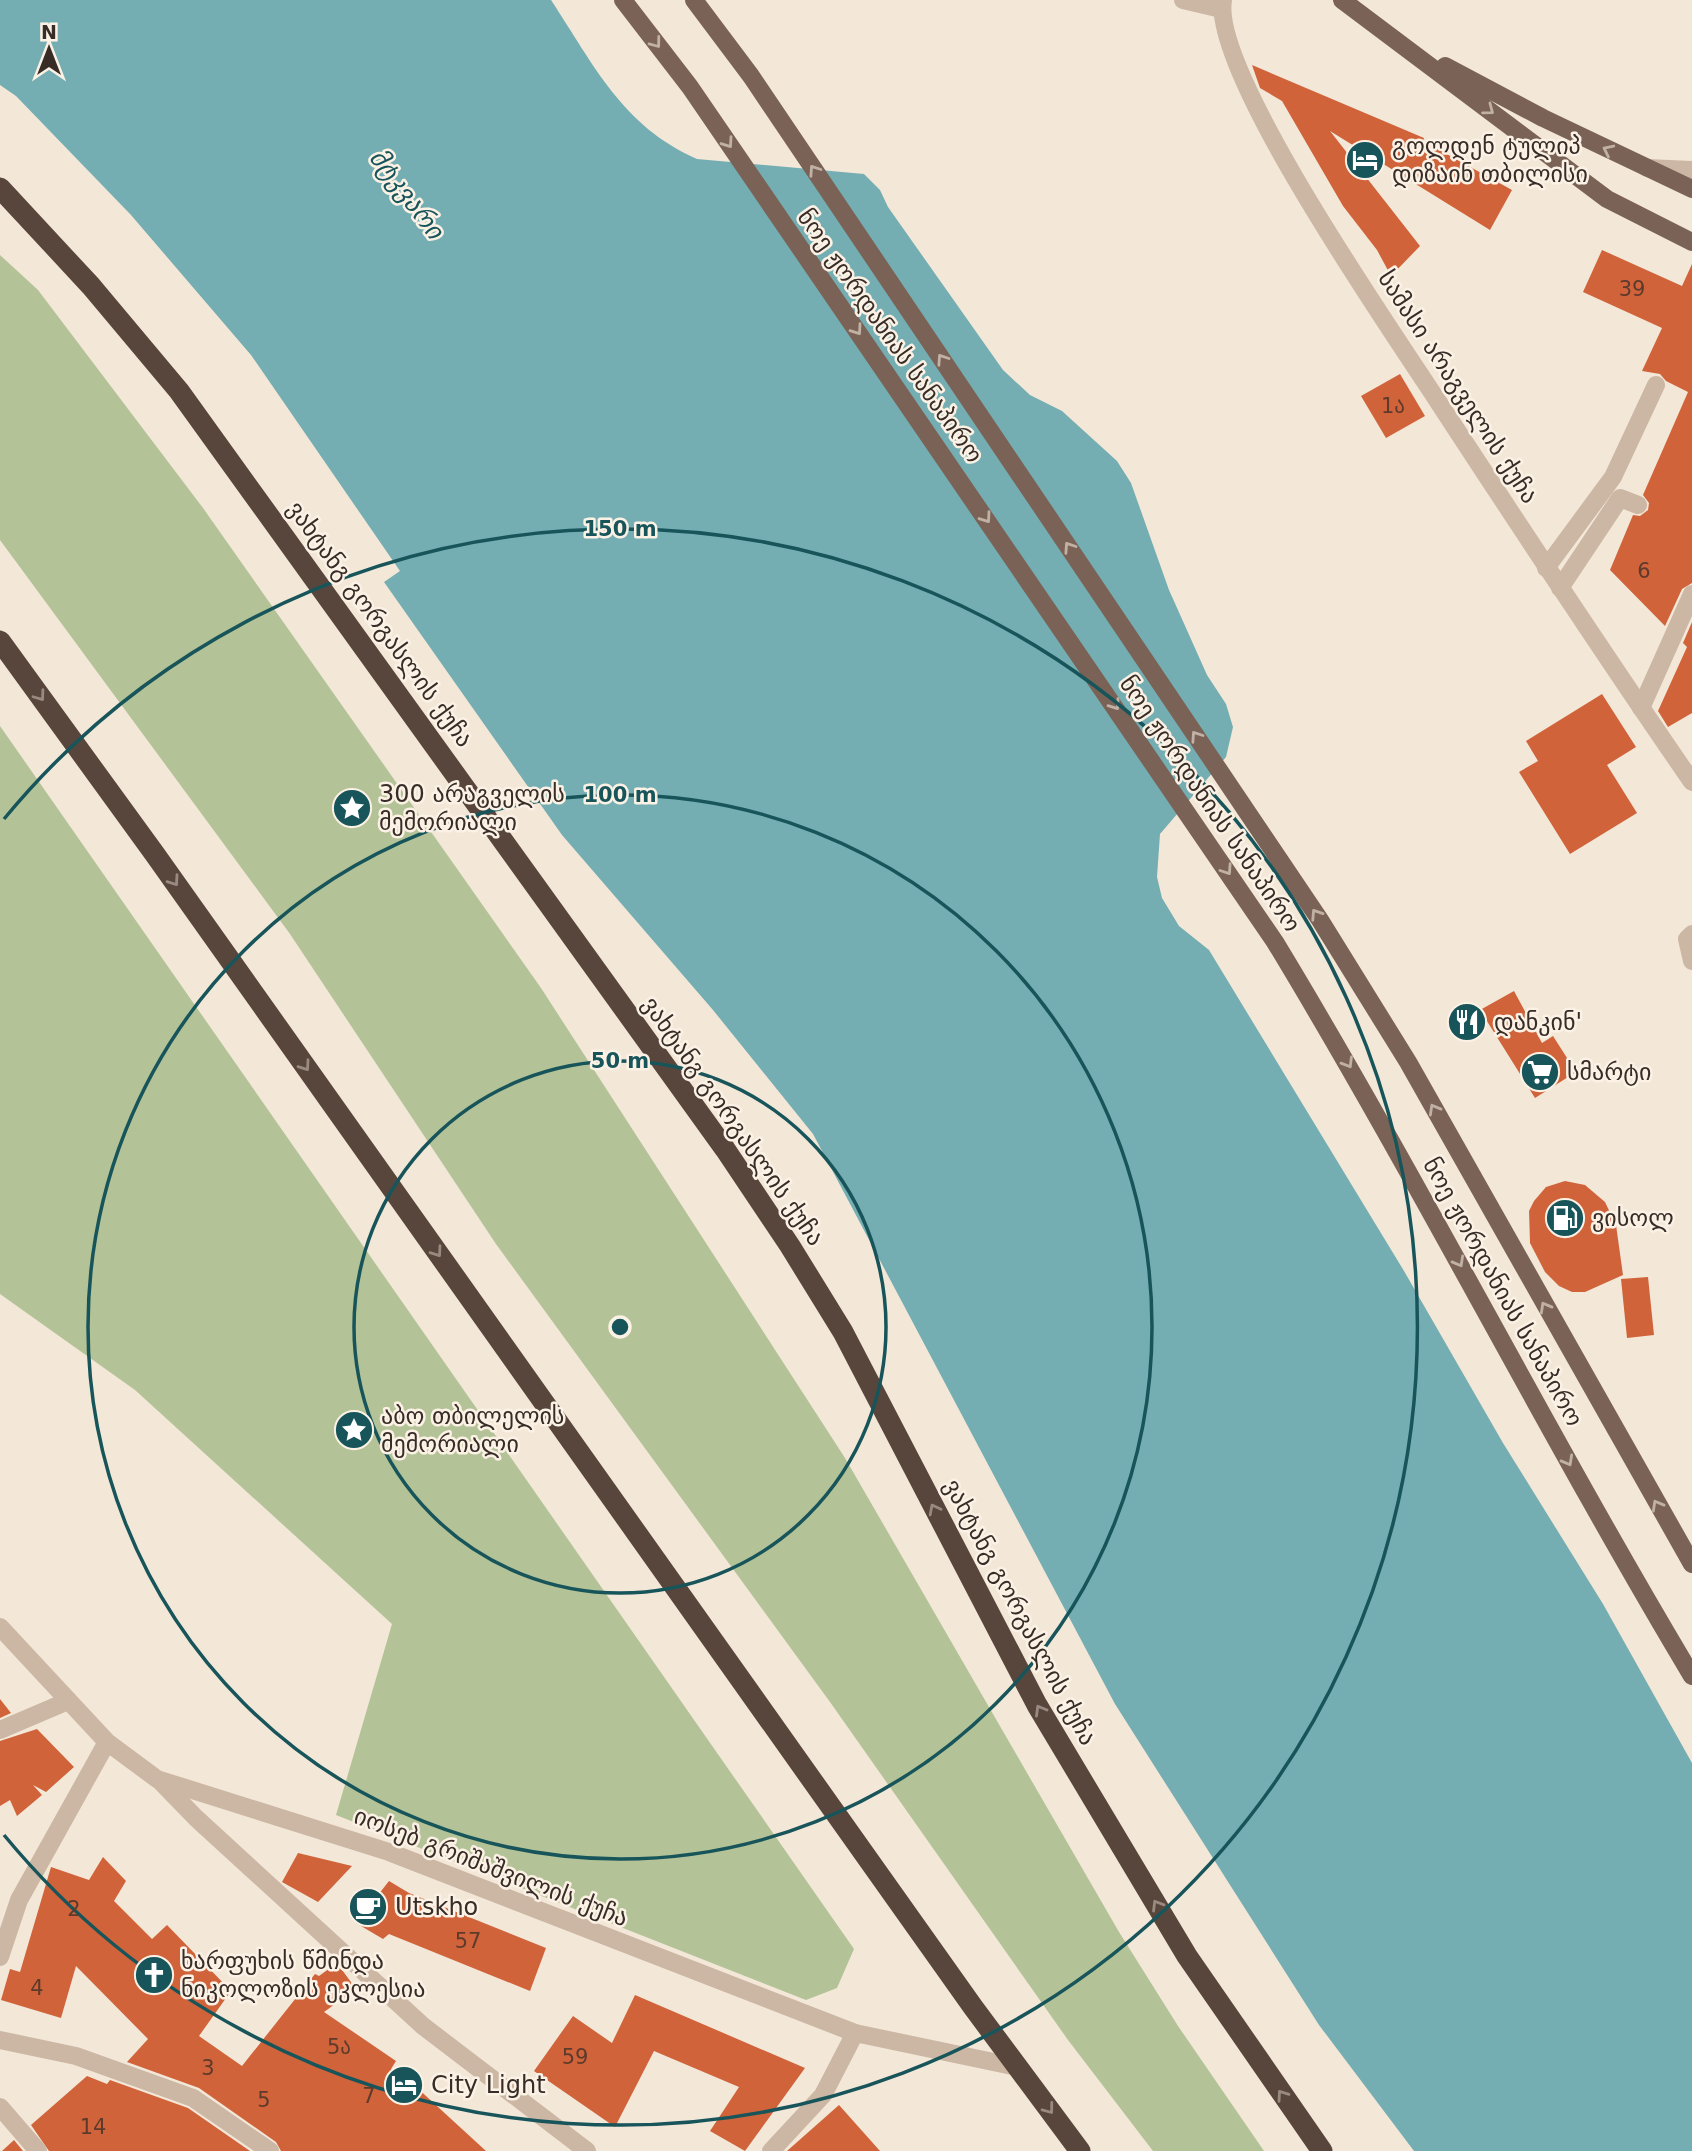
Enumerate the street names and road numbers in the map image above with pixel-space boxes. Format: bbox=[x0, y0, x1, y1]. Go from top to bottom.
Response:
street label: ნოე ჟორდანიას სანაპირო bbox=[792, 204, 988, 468]
street label: სამასი არაგველის ქუჩა bbox=[1372, 265, 1544, 509]
street label: ვახტანგ გორგასლის ქუჩა bbox=[281, 495, 479, 753]
street label: ნოე ჟორდანიას სანაპირო bbox=[1114, 671, 1306, 937]
street label: ვახტანგ გორგასლის ქუჩა bbox=[636, 991, 830, 1251]
street label: ნოე ჟორდანიას სანაპირო bbox=[1417, 1153, 1589, 1431]
street label: ვახტანგ გორგასლის ქუჩა bbox=[938, 1474, 1102, 1750]
street label: იოსებ გრიშაშვილის ქუჩა bbox=[350, 1802, 632, 1932]

